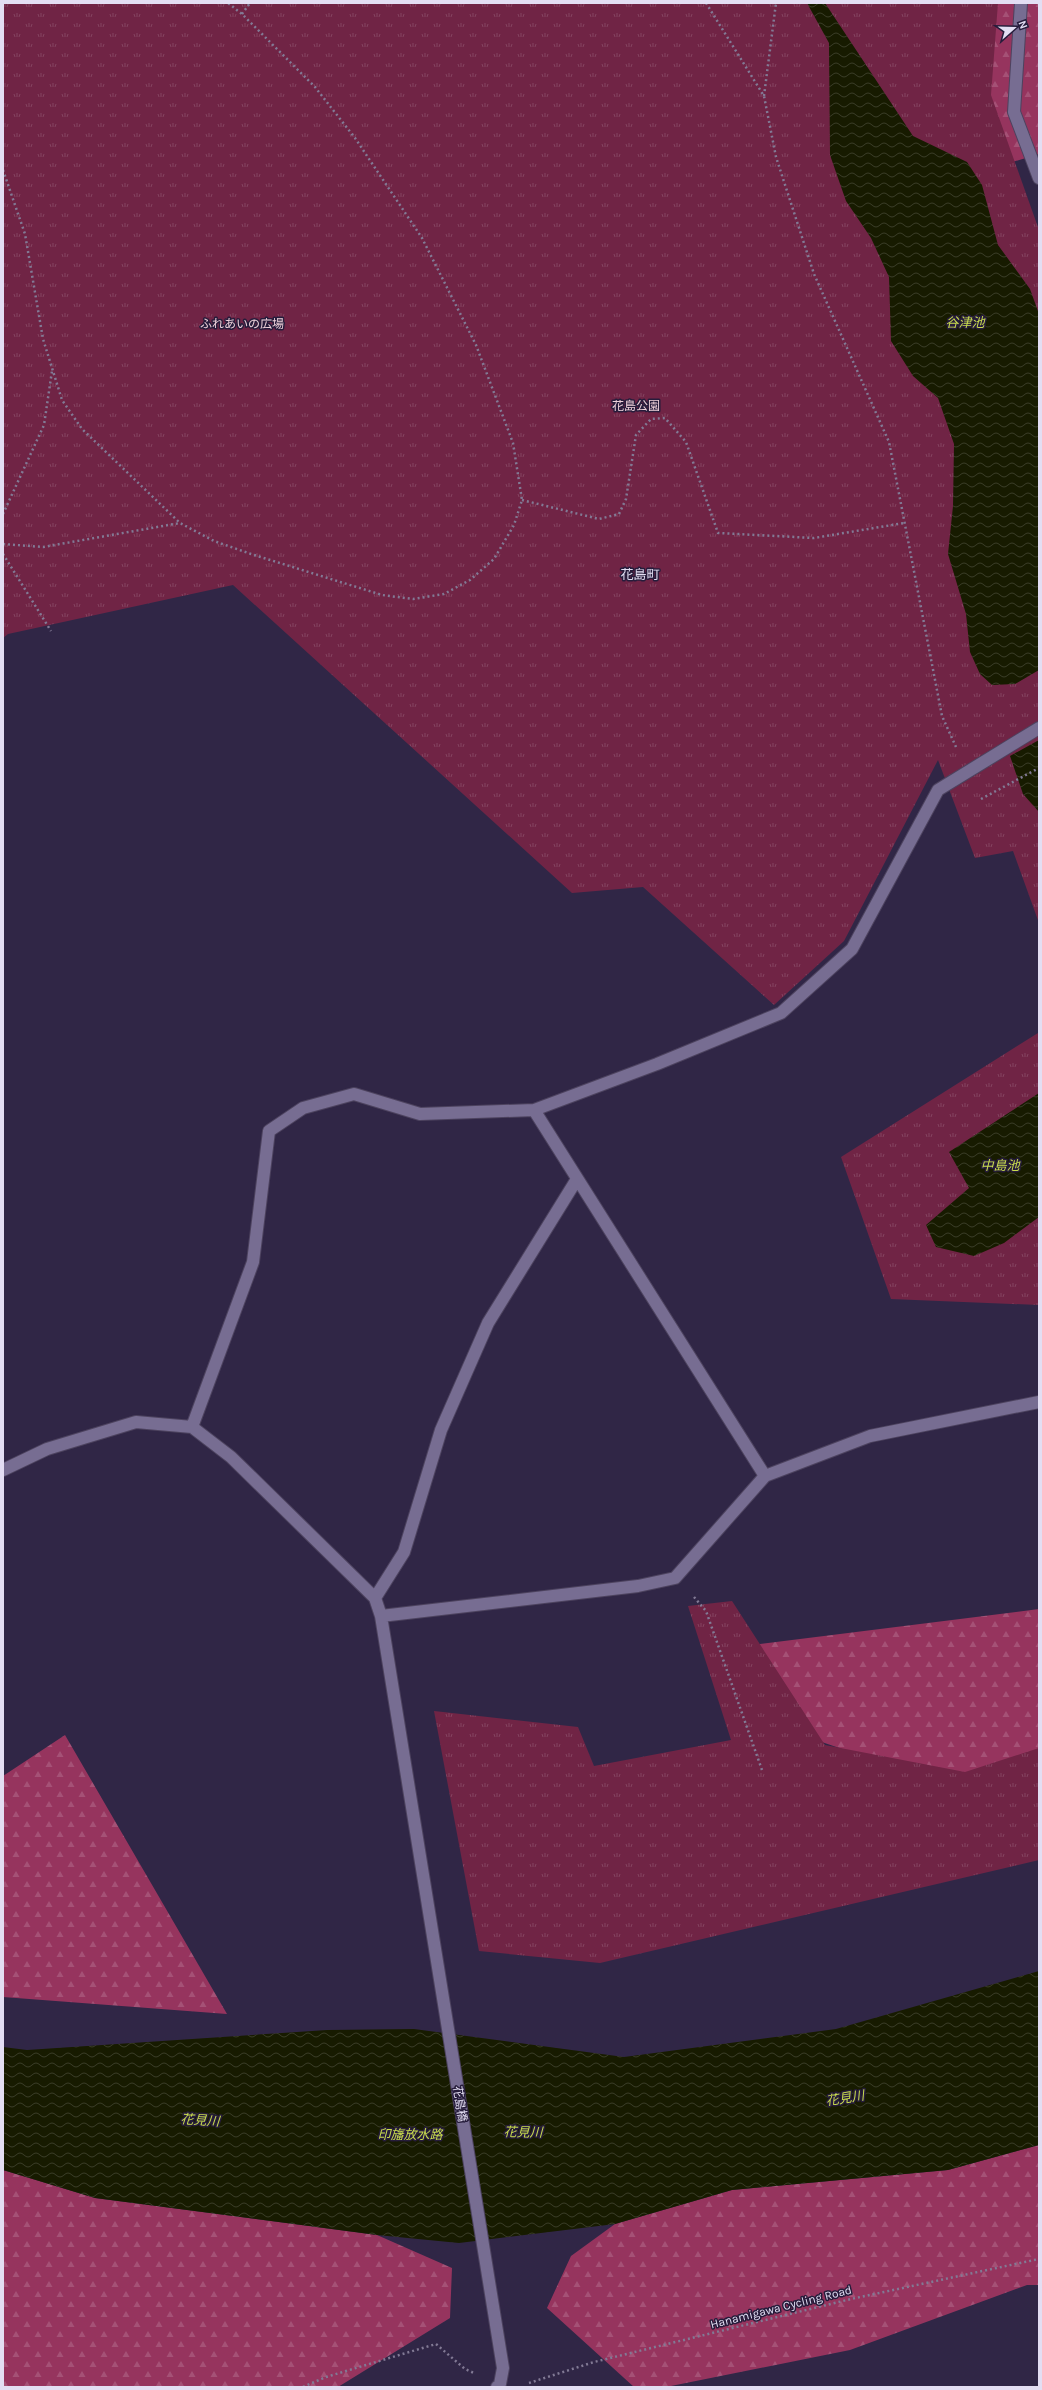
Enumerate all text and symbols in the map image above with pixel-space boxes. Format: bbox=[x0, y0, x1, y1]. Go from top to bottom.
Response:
north arrow bbox=[994, 8, 1034, 48]
text: N bbox=[1015, 19, 1030, 31]
water label: 谷津池 bbox=[945, 315, 986, 330]
park label: ふれあいの広場 bbox=[200, 317, 284, 331]
park label: 花島公園 bbox=[612, 399, 660, 413]
district label: 花島町 bbox=[620, 567, 660, 582]
water label: 中島池 bbox=[980, 1158, 1021, 1173]
street label: 花島橋 bbox=[450, 2085, 470, 2123]
water label: 花見川 bbox=[825, 2087, 867, 2108]
water label: 花見川 bbox=[180, 2111, 222, 2129]
water label: 花見川 bbox=[503, 2124, 545, 2140]
water label: 印旛放水路 bbox=[377, 2127, 443, 2142]
street label: Hanamigawa Cycling Road bbox=[709, 2283, 853, 2331]

